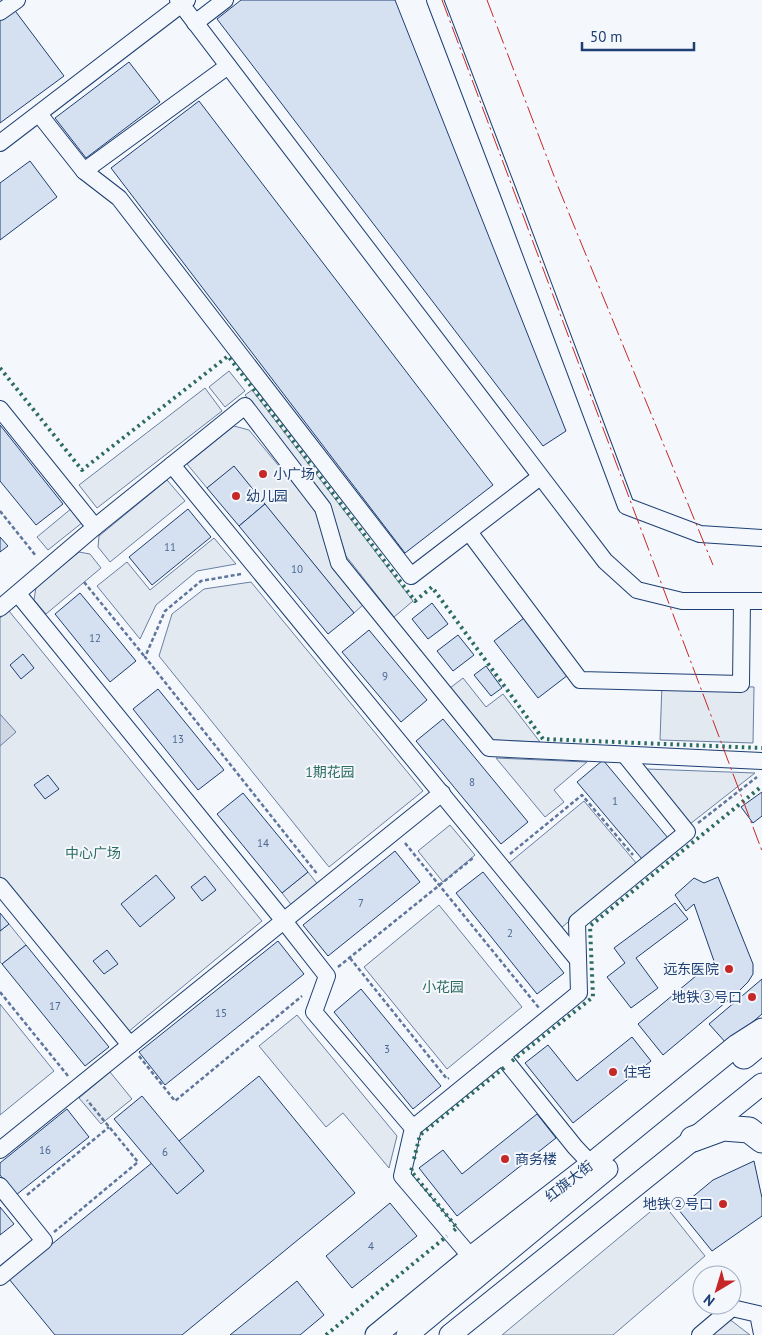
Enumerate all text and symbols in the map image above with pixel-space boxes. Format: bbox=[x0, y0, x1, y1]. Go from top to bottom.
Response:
scale bar bbox=[582, 20, 694, 52]
text: 50 m bbox=[590, 27, 623, 46]
place label: 小广场 bbox=[273, 465, 315, 483]
marker: 小广场 bbox=[257, 468, 269, 480]
place label: 幼儿园 bbox=[246, 487, 288, 505]
marker: 幼儿园 bbox=[230, 490, 242, 502]
house number: 11 bbox=[164, 540, 176, 554]
house number: 10 bbox=[291, 562, 303, 576]
house number: 12 bbox=[89, 631, 101, 645]
house number: 9 bbox=[382, 669, 388, 683]
house number: 13 bbox=[172, 732, 184, 746]
park label: 1期花园 bbox=[305, 763, 355, 781]
house number: 8 bbox=[469, 775, 475, 789]
house number: 1 bbox=[612, 794, 618, 808]
house number: 14 bbox=[257, 836, 269, 850]
park label: 中心广场 bbox=[65, 844, 121, 862]
house number: 7 bbox=[358, 896, 364, 910]
house number: 2 bbox=[507, 926, 513, 940]
place label: 远东医院 bbox=[663, 960, 719, 978]
marker: 远东医院 bbox=[723, 963, 735, 975]
park label: 小花园 bbox=[422, 978, 464, 996]
place label: 地铁③号口 bbox=[672, 988, 742, 1006]
marker: 地铁③号口 bbox=[746, 991, 758, 1003]
house number: 17 bbox=[49, 999, 61, 1013]
house number: 15 bbox=[215, 1006, 227, 1020]
house number: 3 bbox=[384, 1042, 390, 1056]
place label: 住宅 bbox=[623, 1063, 651, 1081]
marker: 住宅 bbox=[607, 1066, 619, 1078]
house number: 16 bbox=[39, 1143, 51, 1157]
house number: 6 bbox=[162, 1145, 168, 1159]
place label: 商务楼 bbox=[515, 1150, 557, 1168]
marker: 商务楼 bbox=[499, 1153, 511, 1165]
street label: 红旗大街 bbox=[541, 1157, 597, 1205]
place label: 地铁②号口 bbox=[643, 1195, 713, 1213]
marker: 地铁②号口 bbox=[717, 1198, 729, 1210]
house number: 4 bbox=[368, 1239, 374, 1253]
north arrow bbox=[692, 1265, 742, 1315]
text: N bbox=[700, 1290, 718, 1310]

